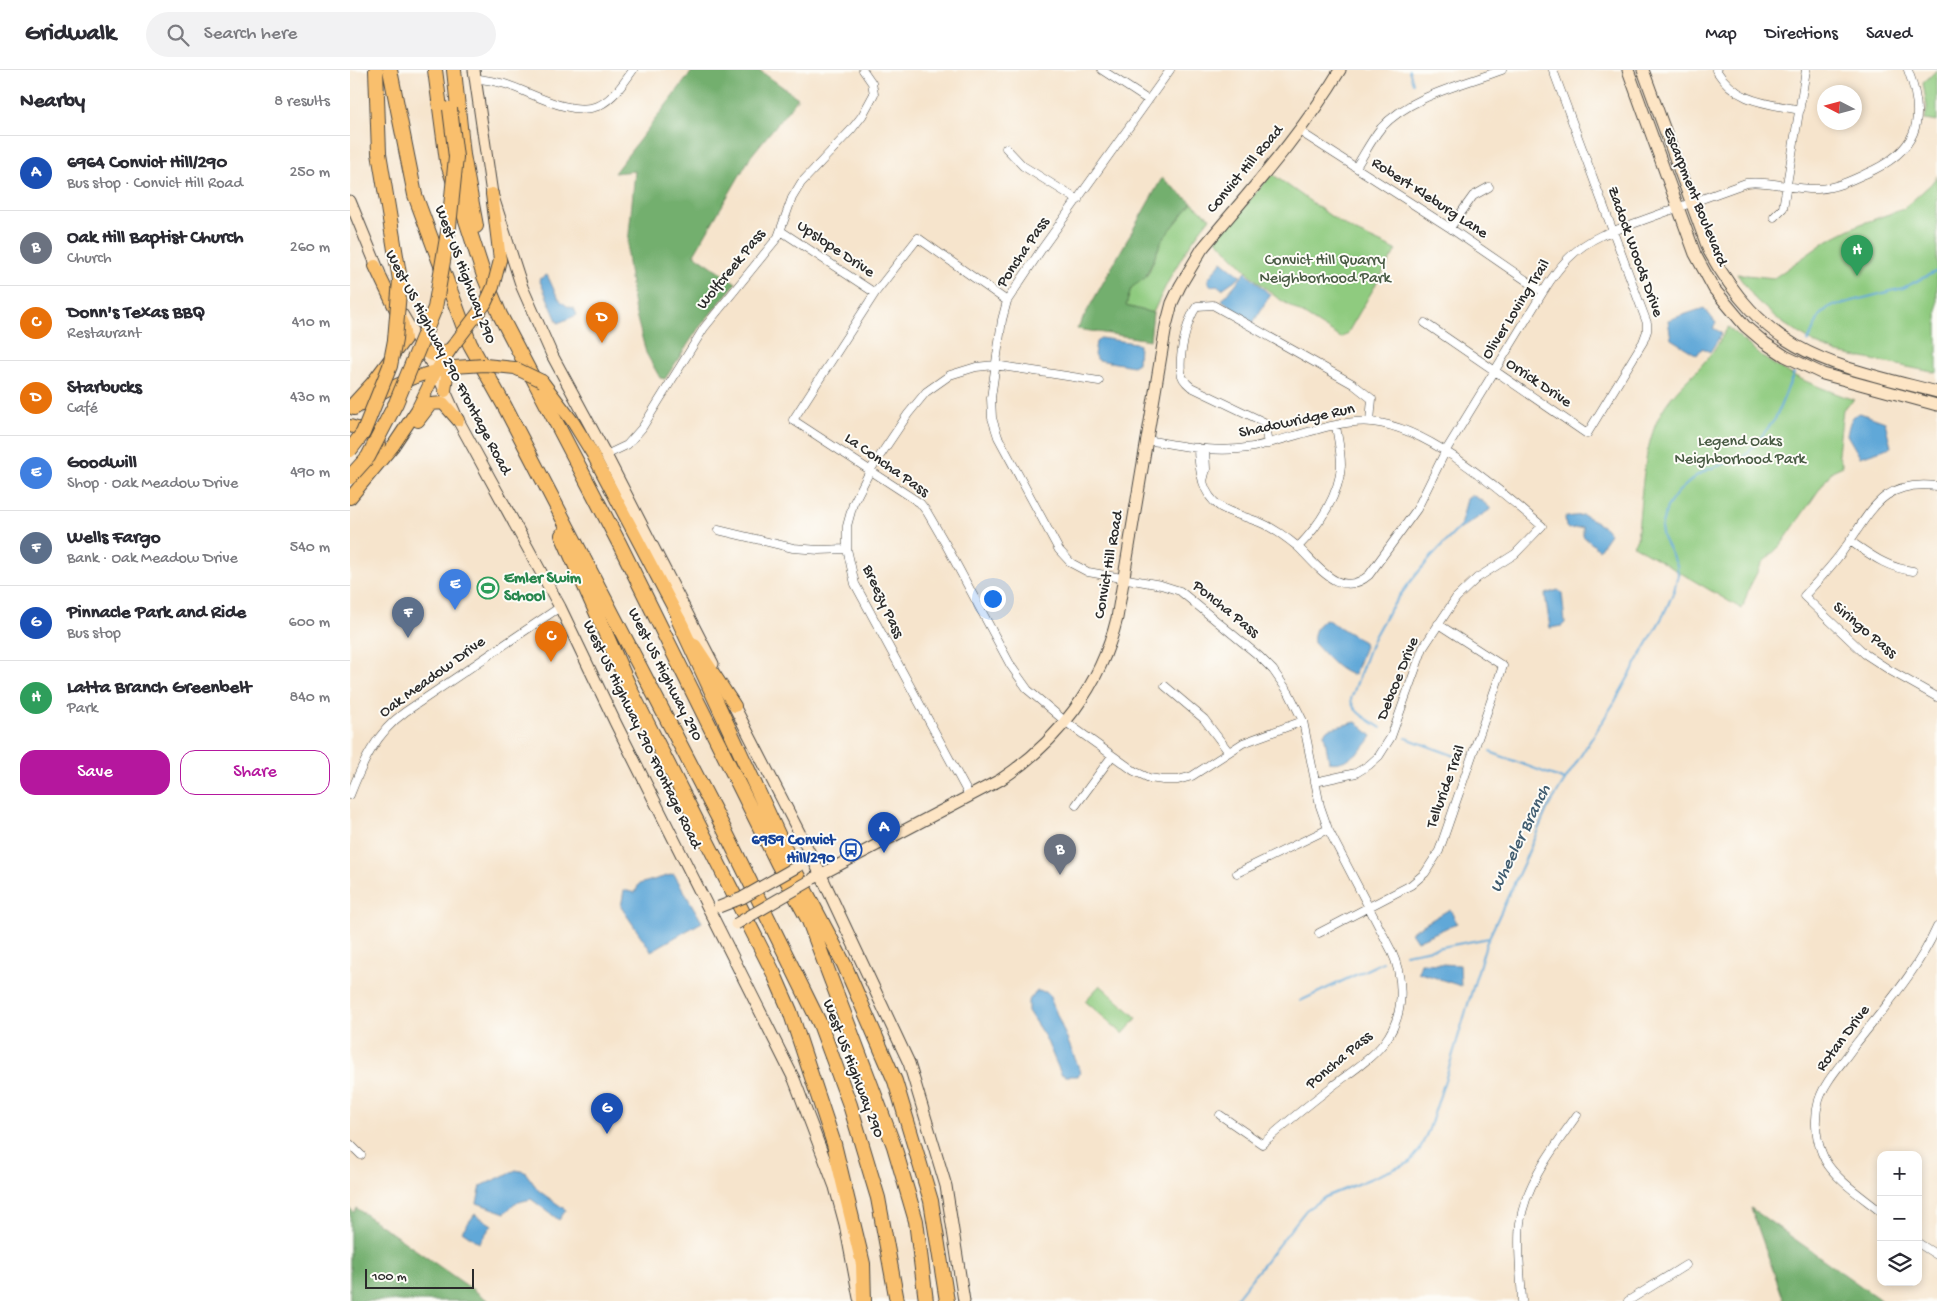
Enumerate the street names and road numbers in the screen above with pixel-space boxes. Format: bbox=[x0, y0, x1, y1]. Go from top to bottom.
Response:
street label: Convict Hill Road bbox=[1204, 121, 1289, 218]
street label: Escarpment Boulevard bbox=[1657, 125, 1731, 271]
street label: Robert Kleburg Lane bbox=[1367, 154, 1491, 244]
street label: Zadock Woods Drive bbox=[1602, 184, 1667, 321]
street label: West US Highway 290 bbox=[429, 203, 499, 347]
street label: Poncha Pass bbox=[993, 213, 1055, 293]
street label: Upslope Drive bbox=[793, 217, 878, 283]
street label: Wolfcreek Pass bbox=[694, 225, 771, 314]
street label: West US Highway 290 Frontage Road bbox=[380, 247, 515, 480]
street label: Oliver Loving Trail bbox=[1479, 257, 1555, 363]
street label: Orrick Drive bbox=[1501, 355, 1575, 413]
street label: Shadowridge Run bbox=[1237, 400, 1357, 444]
street label: La Concha Pass bbox=[840, 430, 933, 503]
street label: Convict Hill Road bbox=[1091, 508, 1129, 620]
street label: Breezy Pass bbox=[856, 561, 908, 643]
street label: Poncha Pass bbox=[1187, 577, 1263, 644]
street label: Siringo Pass bbox=[1828, 599, 1901, 664]
street label: West US Highway 290 bbox=[622, 605, 706, 745]
street label: West US Highway 290 Frontage Road bbox=[577, 618, 705, 854]
street label: Oak Meadow Drive bbox=[376, 633, 490, 723]
street label: Debcoe Drive bbox=[1373, 634, 1425, 724]
street label: Telluride Trail bbox=[1423, 743, 1471, 832]
street label: West US Highway 290 bbox=[817, 997, 887, 1141]
street label: Rotan Drive bbox=[1813, 1001, 1876, 1076]
street label: Poncha Pass bbox=[1302, 1027, 1378, 1095]

